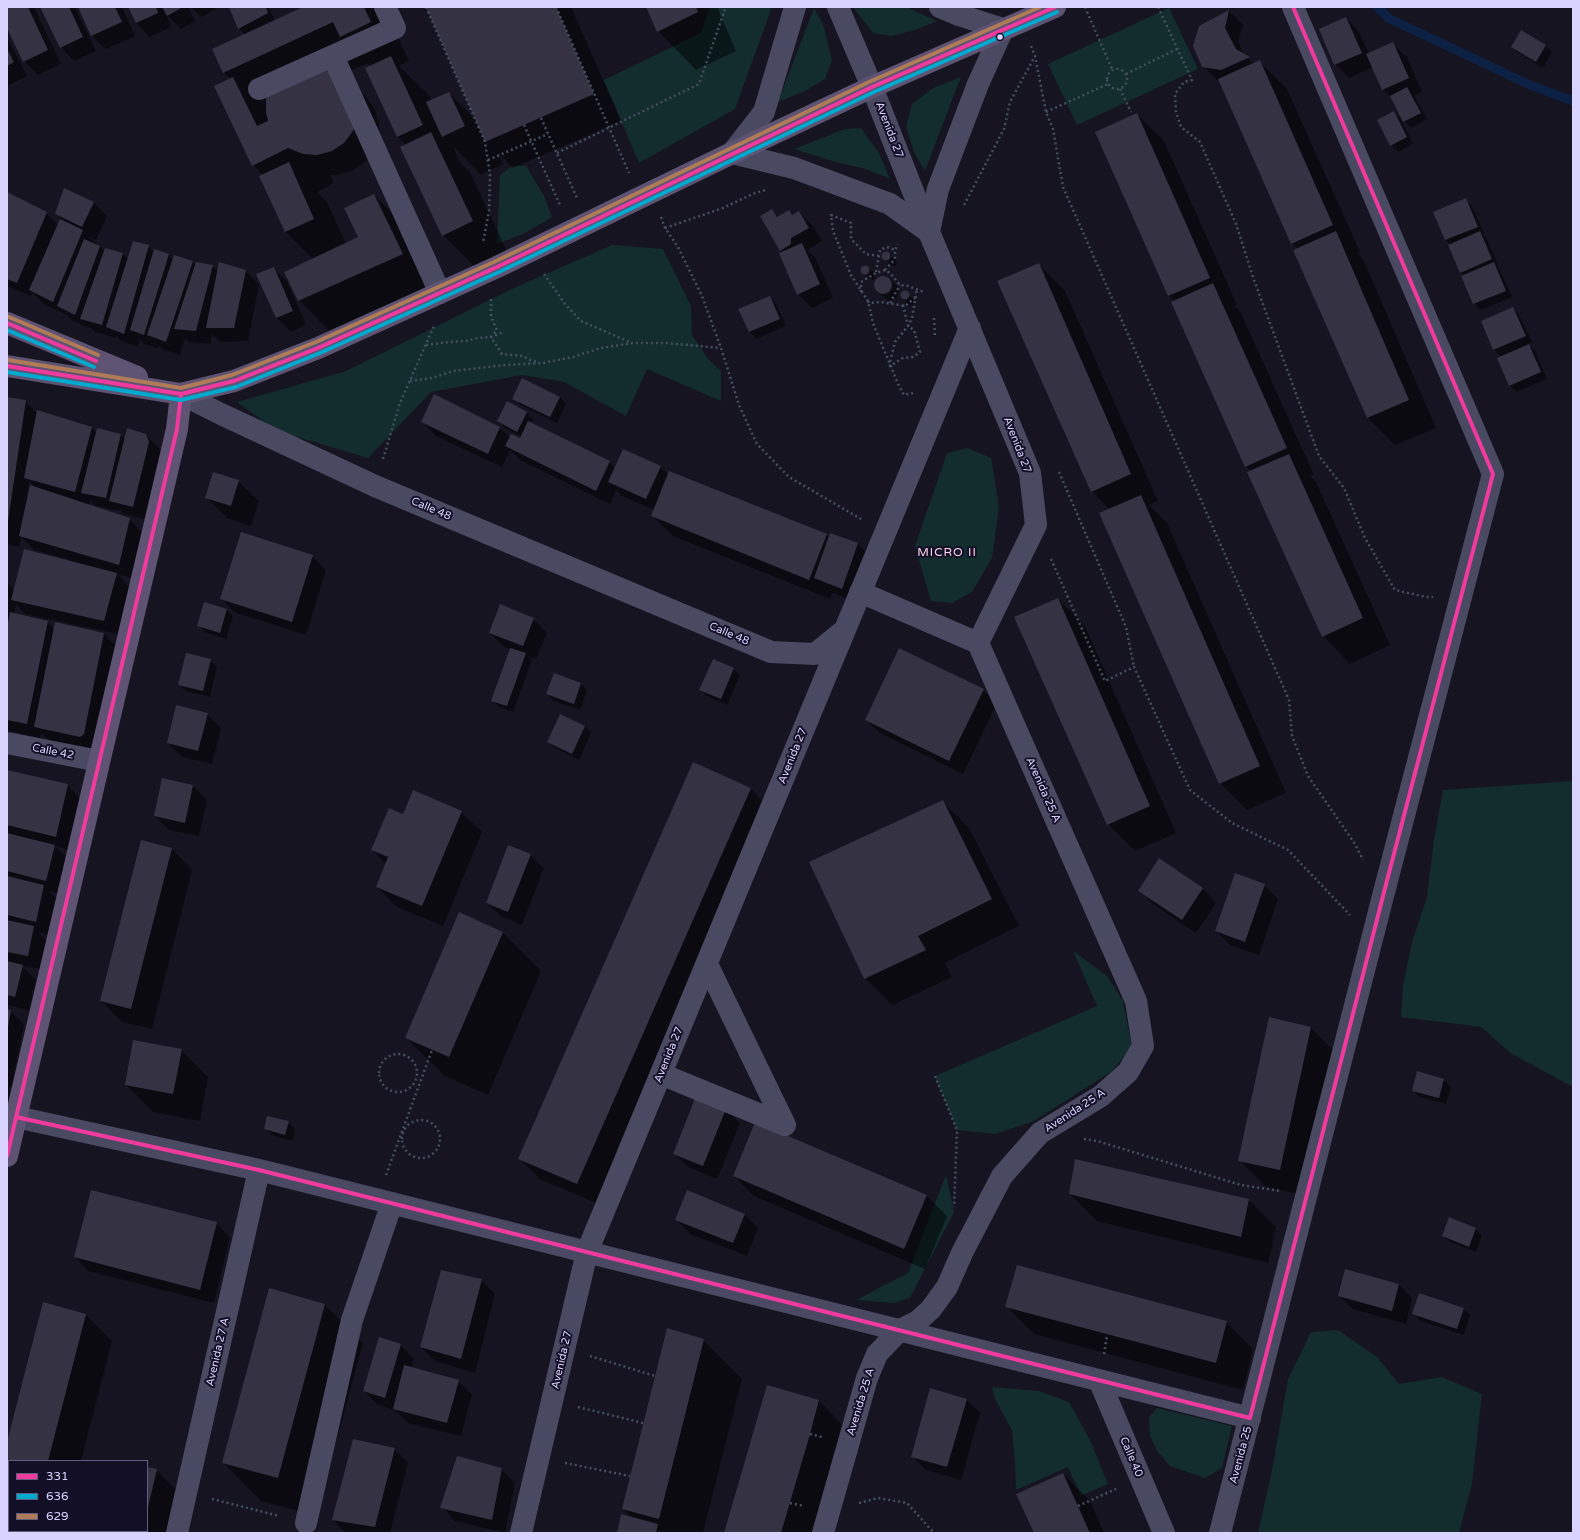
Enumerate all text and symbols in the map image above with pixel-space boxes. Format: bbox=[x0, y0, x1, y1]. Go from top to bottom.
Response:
unlabelled marker bbox=[995, 32, 1005, 42]
street label: Avenida 27 bbox=[872, 100, 906, 160]
street label: Avenida 27 bbox=[1000, 415, 1034, 475]
street label: Calle 48 bbox=[409, 495, 453, 523]
district label: MICRO II bbox=[917, 546, 977, 560]
street label: Calle 48 bbox=[707, 620, 751, 648]
street label: Avenida 27 bbox=[776, 726, 810, 786]
street label: Calle 42 bbox=[31, 741, 75, 763]
street label: Avenida 25 A bbox=[1023, 755, 1063, 825]
street label: Avenida 27 bbox=[652, 1025, 686, 1085]
street label: Avenida 25 A bbox=[1042, 1086, 1108, 1136]
street label: Avenida 27 A bbox=[204, 1316, 232, 1388]
street label: Avenida 27 bbox=[549, 1330, 575, 1390]
street label: Avenida 25 A bbox=[844, 1367, 878, 1437]
street label: Avenida 25 bbox=[1227, 1425, 1255, 1485]
street label: Calle 40 bbox=[1117, 1435, 1145, 1479]
legend bbox=[8, 1460, 148, 1532]
text: 331 bbox=[46, 1469, 69, 1483]
text: 636 bbox=[46, 1489, 69, 1503]
text: 629 bbox=[46, 1509, 69, 1523]

